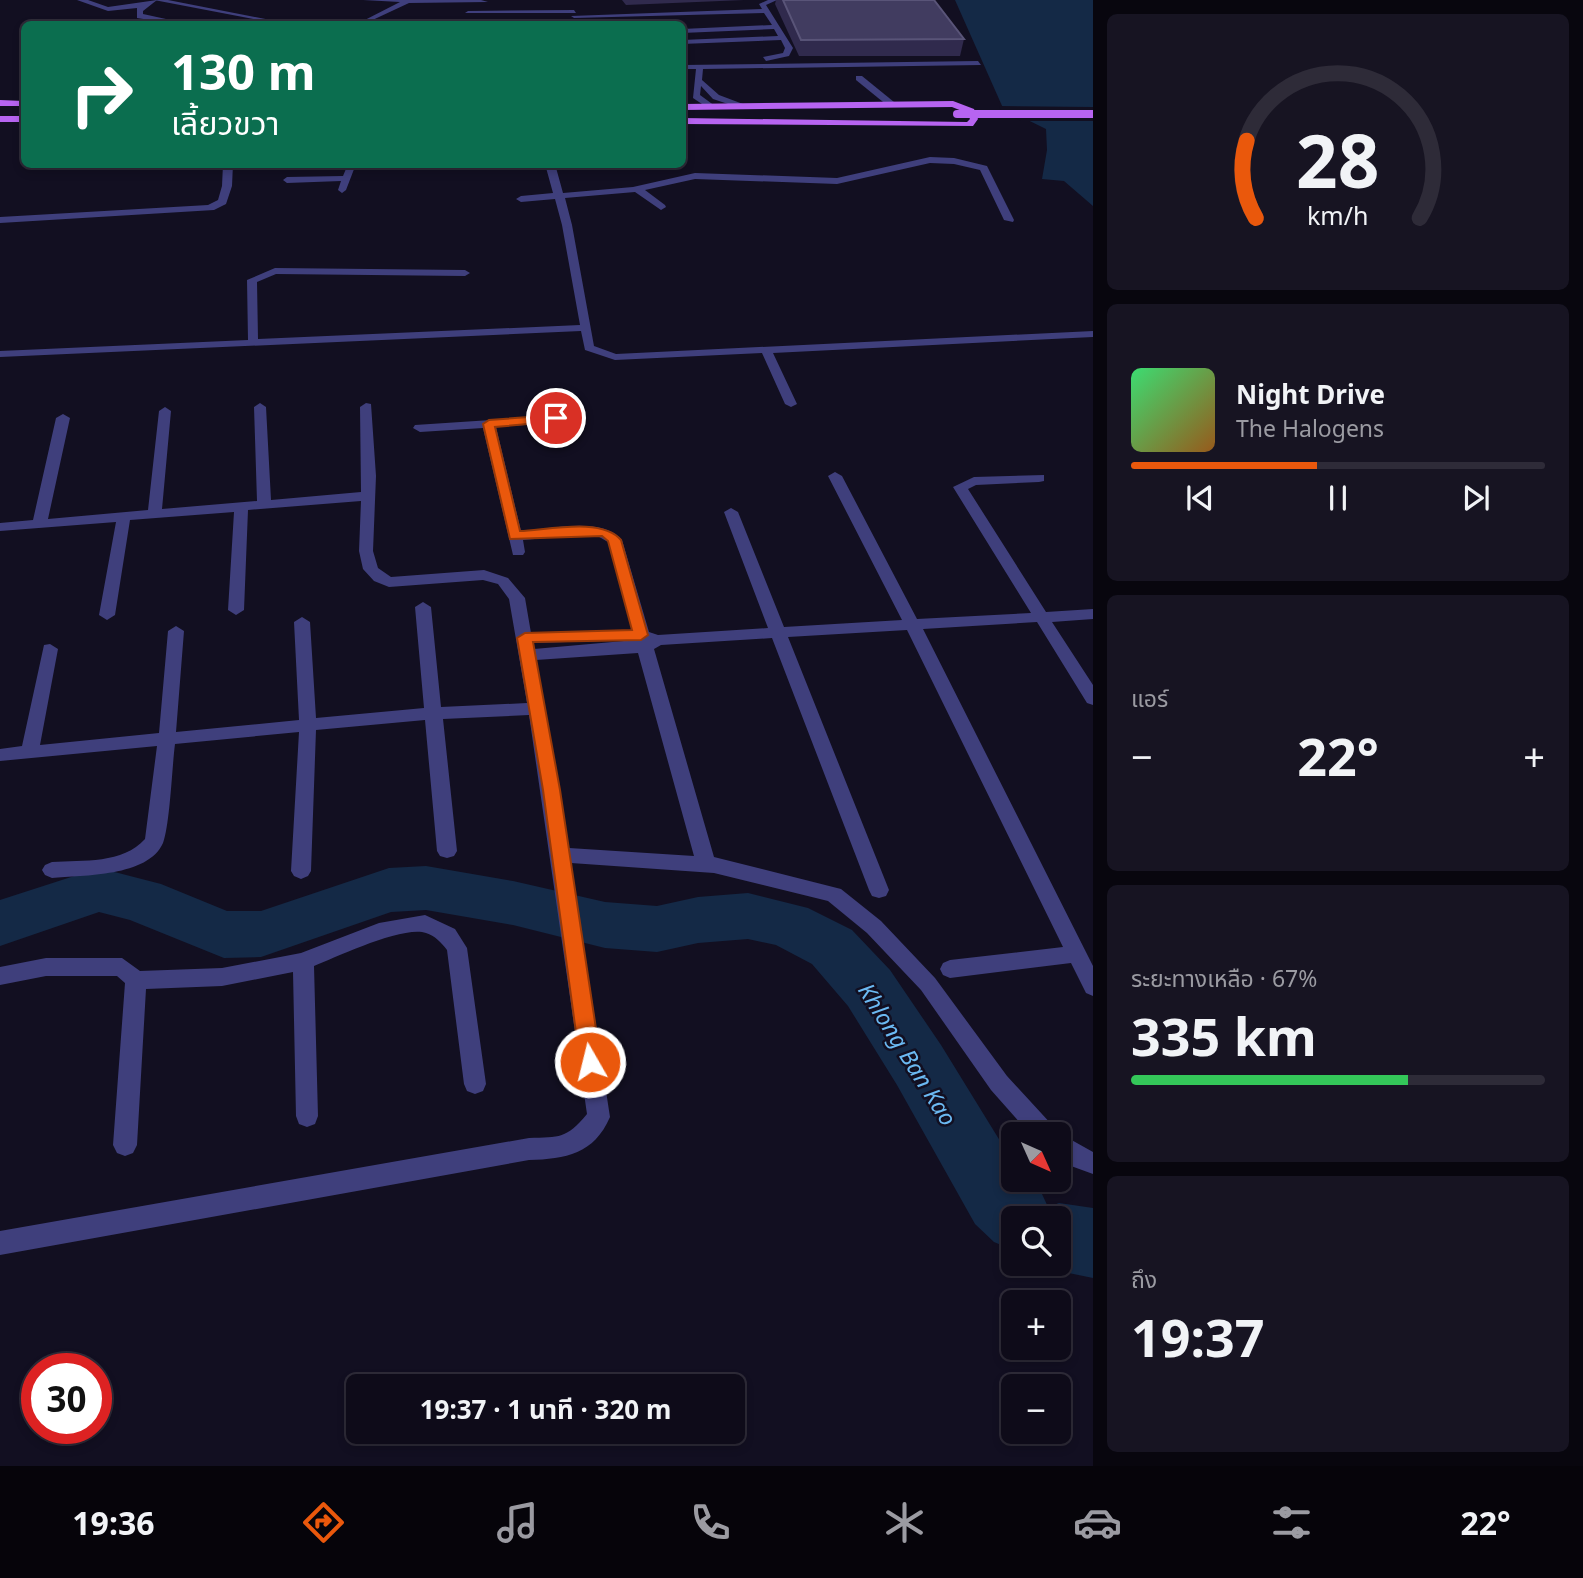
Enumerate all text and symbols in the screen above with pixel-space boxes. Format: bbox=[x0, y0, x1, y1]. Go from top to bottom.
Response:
text: 130 m bbox=[171, 38, 316, 104]
icon: right bbox=[56, 49, 147, 140]
text: เลี้ยวขวา bbox=[171, 101, 279, 144]
text: 28 bbox=[1296, 111, 1380, 210]
text: km/h bbox=[1307, 198, 1369, 232]
text: Night Drive bbox=[1236, 376, 1385, 412]
pin bbox=[526, 388, 586, 448]
icon: arrive bbox=[537, 399, 575, 437]
text: The Halogens bbox=[1236, 412, 1384, 444]
icon: previous bbox=[1181, 479, 1219, 517]
icon: pause bbox=[1319, 479, 1357, 517]
icon: next bbox=[1457, 479, 1495, 517]
text: แอร์ bbox=[1131, 682, 1168, 714]
text: 22° bbox=[1297, 720, 1379, 791]
text: − bbox=[1131, 730, 1153, 782]
text: + bbox=[1523, 730, 1545, 782]
text: ระยะทางเหลือ · 67% bbox=[1131, 962, 1317, 994]
water label: Khlong Ban Kao bbox=[851, 976, 965, 1132]
text: 335 km bbox=[1131, 1000, 1317, 1071]
position arrow bbox=[553, 1025, 627, 1099]
north arrow bbox=[1001, 1122, 1071, 1192]
map controls bbox=[1001, 1122, 1071, 1444]
button: search bbox=[1001, 1206, 1071, 1276]
text: ถึง bbox=[1131, 1263, 1157, 1295]
button: + bbox=[1001, 1290, 1071, 1360]
text: 19:37 bbox=[1131, 1301, 1265, 1372]
speed limit sign: 30 bbox=[21, 1353, 112, 1444]
button: − bbox=[1001, 1374, 1071, 1444]
text: 19:37 · 1 นาที · 320 m bbox=[420, 1391, 671, 1427]
icon: directions bbox=[299, 1498, 348, 1547]
icon: music bbox=[493, 1498, 542, 1547]
icon: phone bbox=[686, 1498, 735, 1547]
icon: climate bbox=[880, 1498, 929, 1547]
icon: car bbox=[1073, 1498, 1122, 1547]
icon: filters bbox=[1267, 1498, 1316, 1547]
text: 19:36 bbox=[72, 1501, 155, 1544]
text: 22° bbox=[1460, 1501, 1511, 1544]

